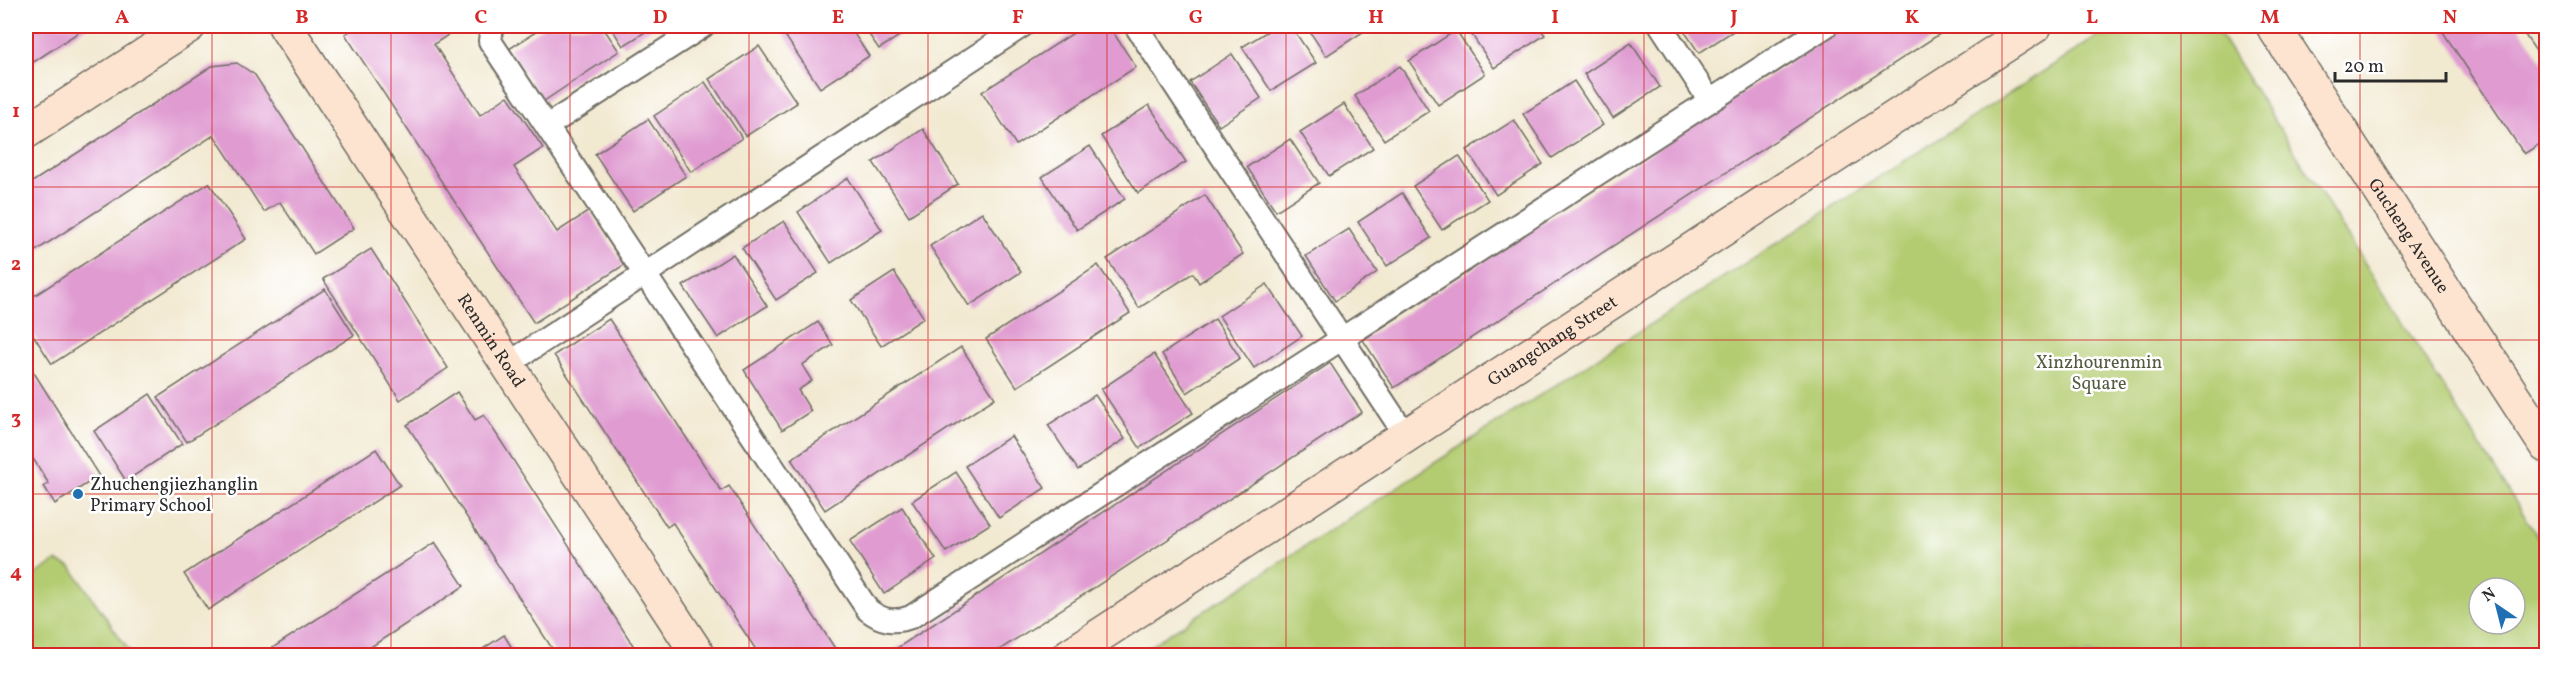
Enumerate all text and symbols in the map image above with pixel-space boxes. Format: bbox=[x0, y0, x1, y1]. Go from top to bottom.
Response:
text: A bbox=[115, 4, 129, 32]
text: B bbox=[295, 4, 309, 32]
text: C bbox=[475, 4, 488, 32]
text: D bbox=[653, 4, 667, 32]
text: E bbox=[832, 4, 844, 32]
text: F bbox=[1012, 4, 1024, 32]
text: G bbox=[1189, 4, 1203, 32]
text: H bbox=[1368, 4, 1384, 32]
text: I bbox=[1551, 4, 1559, 32]
text: J bbox=[1729, 4, 1738, 32]
text: K bbox=[1905, 4, 1920, 32]
text: L bbox=[2086, 4, 2098, 32]
text: M bbox=[2260, 4, 2280, 32]
text: N bbox=[2443, 4, 2457, 32]
scale bar bbox=[2335, 45, 2446, 83]
text: 20 m bbox=[2344, 55, 2384, 80]
text: 1 bbox=[12, 98, 20, 126]
street label: Gucheng Avenue bbox=[2361, 174, 2455, 299]
text: 2 bbox=[11, 251, 21, 279]
street label: Renmin Road bbox=[450, 289, 530, 393]
street label: Guangchang Street bbox=[1483, 290, 1623, 393]
park label: Xinzhourenmin Square bbox=[2036, 351, 2163, 397]
text: 3 bbox=[11, 405, 21, 433]
place label: Zhuchengjiezhanglin Primary School bbox=[90, 473, 259, 519]
marker: Zhuchengjiezhanglin Primary School bbox=[71, 487, 85, 501]
text: 4 bbox=[10, 559, 22, 587]
north arrow bbox=[2467, 576, 2527, 636]
text: N bbox=[2478, 583, 2501, 608]

